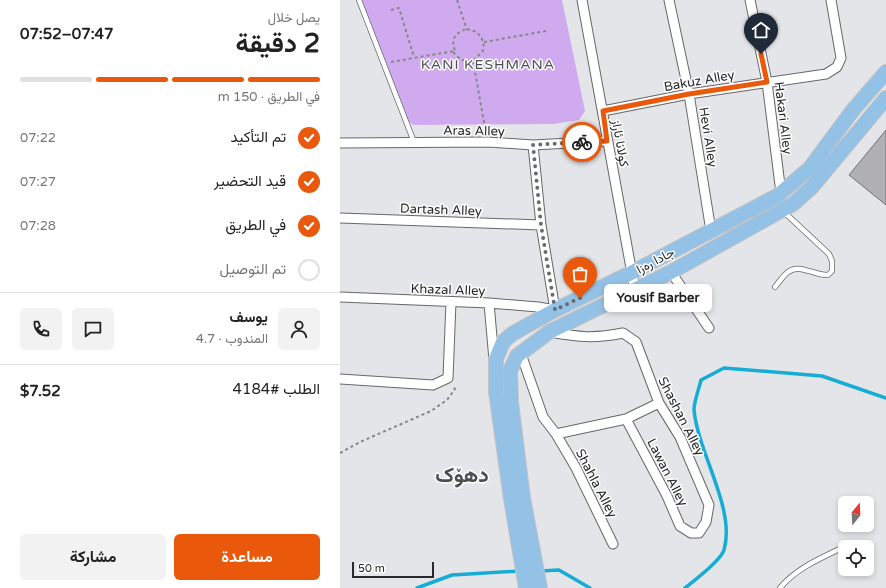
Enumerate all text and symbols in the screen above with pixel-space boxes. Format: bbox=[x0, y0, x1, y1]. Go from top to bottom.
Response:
text: يصل خلال bbox=[268, 10, 320, 26]
pin bbox=[744, 13, 778, 54]
icon: home bbox=[750, 19, 772, 41]
text: 07:47–07:52 bbox=[20, 25, 113, 43]
text: 2 دقيقة bbox=[236, 28, 320, 59]
district label: KANI KESHMANA bbox=[421, 56, 555, 73]
street label: Bakuz Alley bbox=[663, 67, 736, 95]
street label: Hakari Alley bbox=[771, 81, 795, 156]
text: في الطريق · 150 m bbox=[218, 89, 320, 105]
street label: Hevi Alley bbox=[695, 106, 721, 168]
street label: کولانا ئاراز bbox=[608, 117, 632, 168]
street label: Aras Alley bbox=[443, 122, 505, 140]
courier bbox=[562, 122, 602, 162]
icon: check bbox=[298, 127, 320, 149]
text: تم التأكيد bbox=[230, 128, 286, 146]
text: 07:22 bbox=[20, 130, 56, 146]
icon: bike bbox=[571, 131, 593, 153]
icon: check bbox=[298, 171, 320, 193]
text: قيد التحضير bbox=[214, 172, 286, 190]
text: 07:27 bbox=[20, 174, 56, 190]
street label: Dartash Alley bbox=[400, 201, 482, 219]
icon: check bbox=[298, 215, 320, 237]
text: في الطريق bbox=[226, 216, 286, 234]
text: 07:28 bbox=[20, 218, 56, 234]
street label: جادا ره‌زا bbox=[634, 244, 677, 278]
pin bbox=[563, 257, 597, 298]
text: تم التوصيل bbox=[220, 260, 286, 278]
icon: bag bbox=[569, 263, 591, 285]
street label: Khazal Alley bbox=[410, 281, 486, 299]
callout: Yousif Barber bbox=[604, 284, 712, 312]
text: Yousif Barber bbox=[617, 290, 699, 306]
button: phone bbox=[20, 308, 62, 350]
button: chat bbox=[72, 308, 114, 350]
text: يوسف bbox=[230, 308, 268, 326]
button: person bbox=[278, 308, 320, 350]
text: المندوب · 4.7 bbox=[196, 331, 268, 347]
street label: Shashan Alley bbox=[654, 374, 708, 459]
text: الطلب #4184 bbox=[233, 380, 320, 398]
text: $7.52 bbox=[20, 382, 61, 400]
street label: Lawan Alley bbox=[643, 436, 691, 509]
street label: Shahla Alley bbox=[572, 446, 620, 521]
district label: دھۆک bbox=[435, 463, 489, 488]
north arrow bbox=[838, 496, 874, 532]
map controls bbox=[838, 496, 874, 576]
button: مشاركة bbox=[20, 534, 166, 580]
button: مساعدة bbox=[174, 534, 320, 580]
button: locate bbox=[838, 540, 874, 576]
scale bar bbox=[352, 560, 434, 579]
text: 50 m bbox=[358, 562, 385, 575]

